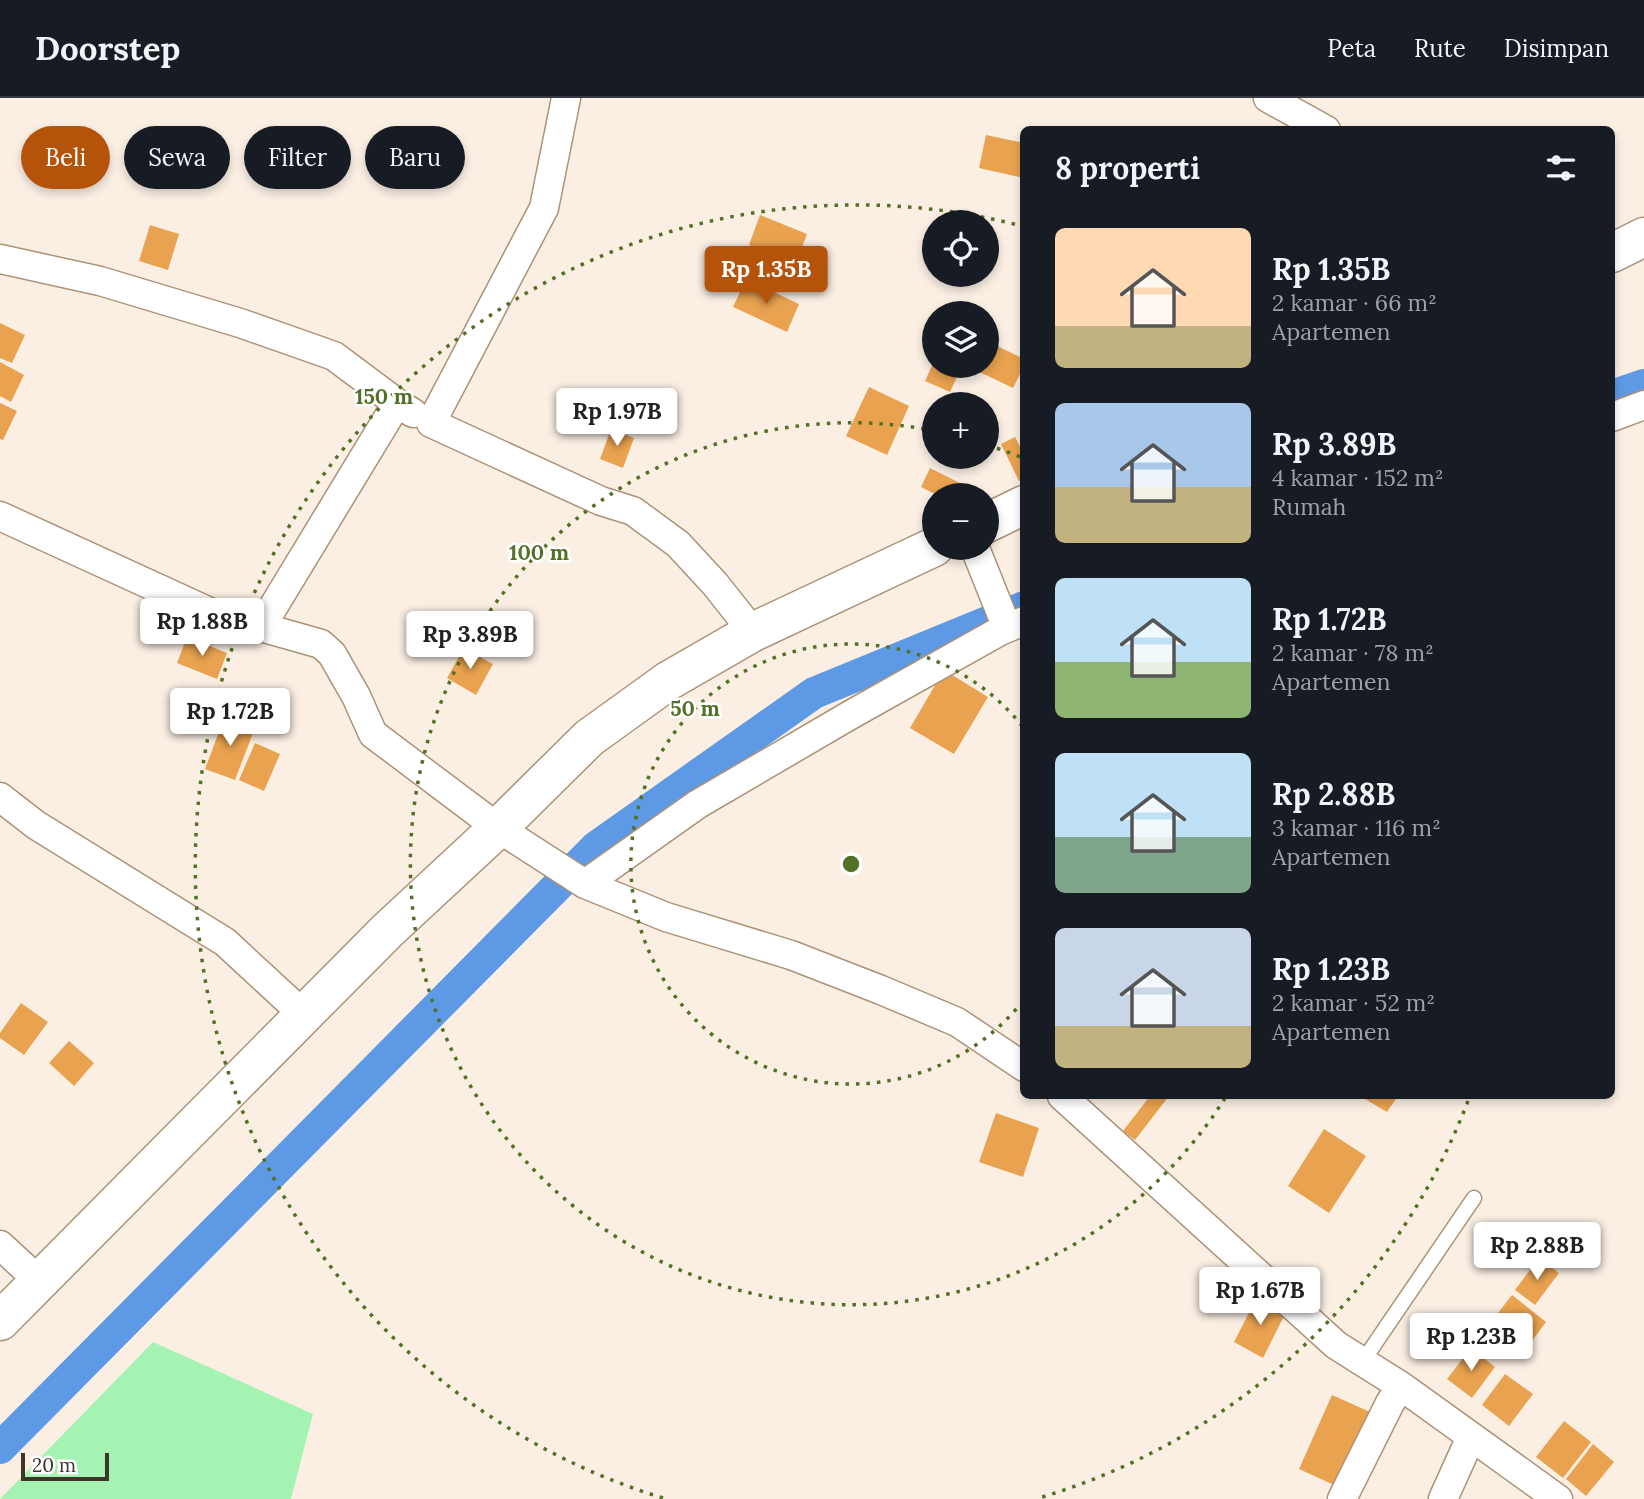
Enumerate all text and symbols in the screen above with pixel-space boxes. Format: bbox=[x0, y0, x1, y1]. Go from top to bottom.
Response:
text: Doorstep bbox=[35, 27, 180, 69]
text: Peta bbox=[1327, 33, 1376, 64]
text: Rute bbox=[1414, 33, 1466, 64]
text: Disimpan bbox=[1504, 33, 1609, 64]
chip: Beli bbox=[21, 126, 110, 189]
chip: Sewa bbox=[124, 126, 230, 189]
chip: Filter bbox=[244, 126, 351, 189]
chip: Baru bbox=[365, 126, 465, 189]
text: 8 properti bbox=[1055, 149, 1200, 187]
icon: filters bbox=[1542, 149, 1580, 187]
map controls bbox=[922, 210, 999, 560]
button: locate bbox=[922, 210, 999, 287]
pin: Rp 1.35B bbox=[694, 246, 838, 306]
text: Rp 1.35B bbox=[1272, 250, 1390, 288]
text: Rp 1.35B bbox=[721, 254, 811, 283]
icon: home bbox=[1111, 256, 1195, 340]
text: 2 kamar · 66 m² bbox=[1272, 288, 1437, 317]
button: layers bbox=[922, 301, 999, 378]
text: Apartemen bbox=[1272, 317, 1390, 346]
text: 150 m bbox=[355, 383, 413, 410]
pin: Rp 1.97B bbox=[545, 388, 689, 448]
button: + bbox=[922, 392, 999, 469]
text: Rp 1.97B bbox=[572, 396, 662, 425]
text: Rp 3.89B bbox=[1272, 425, 1396, 463]
icon: home bbox=[1111, 431, 1195, 515]
text: 4 kamar · 152 m² bbox=[1272, 463, 1444, 492]
button: − bbox=[922, 483, 999, 560]
text: Rumah bbox=[1272, 492, 1346, 521]
text: 100 m bbox=[509, 539, 569, 566]
pin: Rp 1.88B bbox=[130, 598, 274, 658]
text: Rp 1.72B bbox=[1272, 600, 1387, 638]
text: Rp 1.88B bbox=[156, 606, 248, 635]
icon: home bbox=[1111, 606, 1195, 690]
pin: Rp 3.89B bbox=[398, 612, 542, 671]
text: Rp 3.89B bbox=[422, 619, 518, 648]
text: 2 kamar · 78 m² bbox=[1272, 638, 1434, 667]
text: Apartemen bbox=[1272, 667, 1390, 696]
pin: Rp 1.72B bbox=[158, 688, 302, 748]
text: 50 m bbox=[670, 695, 720, 722]
text: Rp 1.72B bbox=[186, 696, 274, 725]
text: Rp 2.88B bbox=[1272, 775, 1395, 813]
icon: home bbox=[1111, 781, 1195, 865]
text: 3 kamar · 116 m² bbox=[1272, 813, 1441, 842]
text: Apartemen bbox=[1272, 842, 1390, 871]
centre of rings bbox=[839, 852, 863, 876]
text: Rp 1.23B bbox=[1272, 950, 1390, 988]
icon: home bbox=[1111, 956, 1195, 1040]
text: 2 kamar · 52 m² bbox=[1272, 988, 1435, 1017]
text: Apartemen bbox=[1272, 1017, 1390, 1046]
pin: Rp 2.88B bbox=[1465, 1222, 1609, 1282]
text: Rp 2.88B bbox=[1490, 1230, 1584, 1259]
pin: Rp 1.67B bbox=[1188, 1268, 1332, 1327]
text: Rp 1.67B bbox=[1215, 1275, 1305, 1304]
pin: Rp 1.23B bbox=[1399, 1314, 1543, 1373]
text: Rp 1.23B bbox=[1426, 1321, 1516, 1350]
scale bar bbox=[21, 1450, 108, 1482]
text: 20 m bbox=[32, 1453, 76, 1477]

